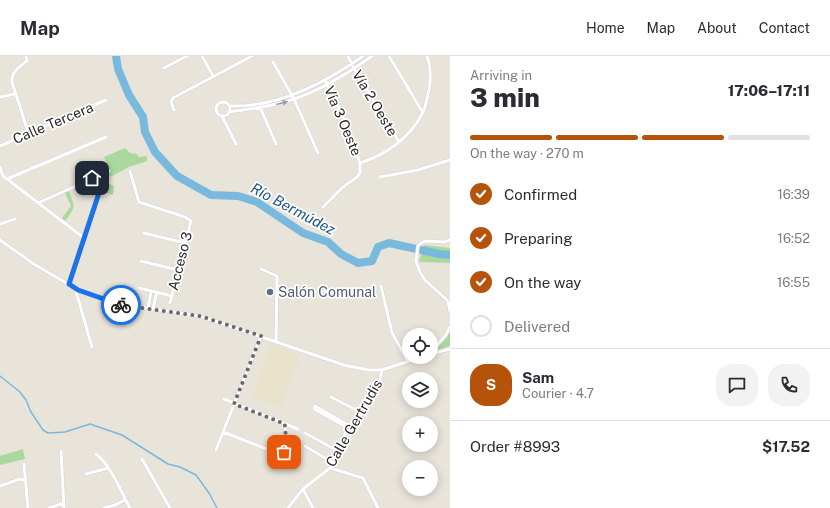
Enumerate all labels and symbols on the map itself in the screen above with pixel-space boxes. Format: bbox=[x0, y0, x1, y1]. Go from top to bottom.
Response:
street label: Vía 2 Oeste bbox=[349, 67, 401, 139]
street label: Vía 3 Oeste bbox=[321, 84, 365, 158]
street label: Calle Tercera bbox=[11, 99, 95, 147]
one-way arrow bbox=[276, 100, 288, 106]
pin bbox=[75, 161, 109, 195]
water label: Río Bermúdez bbox=[248, 179, 338, 238]
street label: Acceso 3 bbox=[165, 230, 195, 292]
place label: Salón Comunal bbox=[278, 284, 376, 300]
courier bbox=[101, 285, 141, 325]
marker: Salón Comunal bbox=[265, 287, 275, 297]
street label: Calle Gertrudis bbox=[323, 377, 385, 469]
pin bbox=[267, 435, 301, 469]

